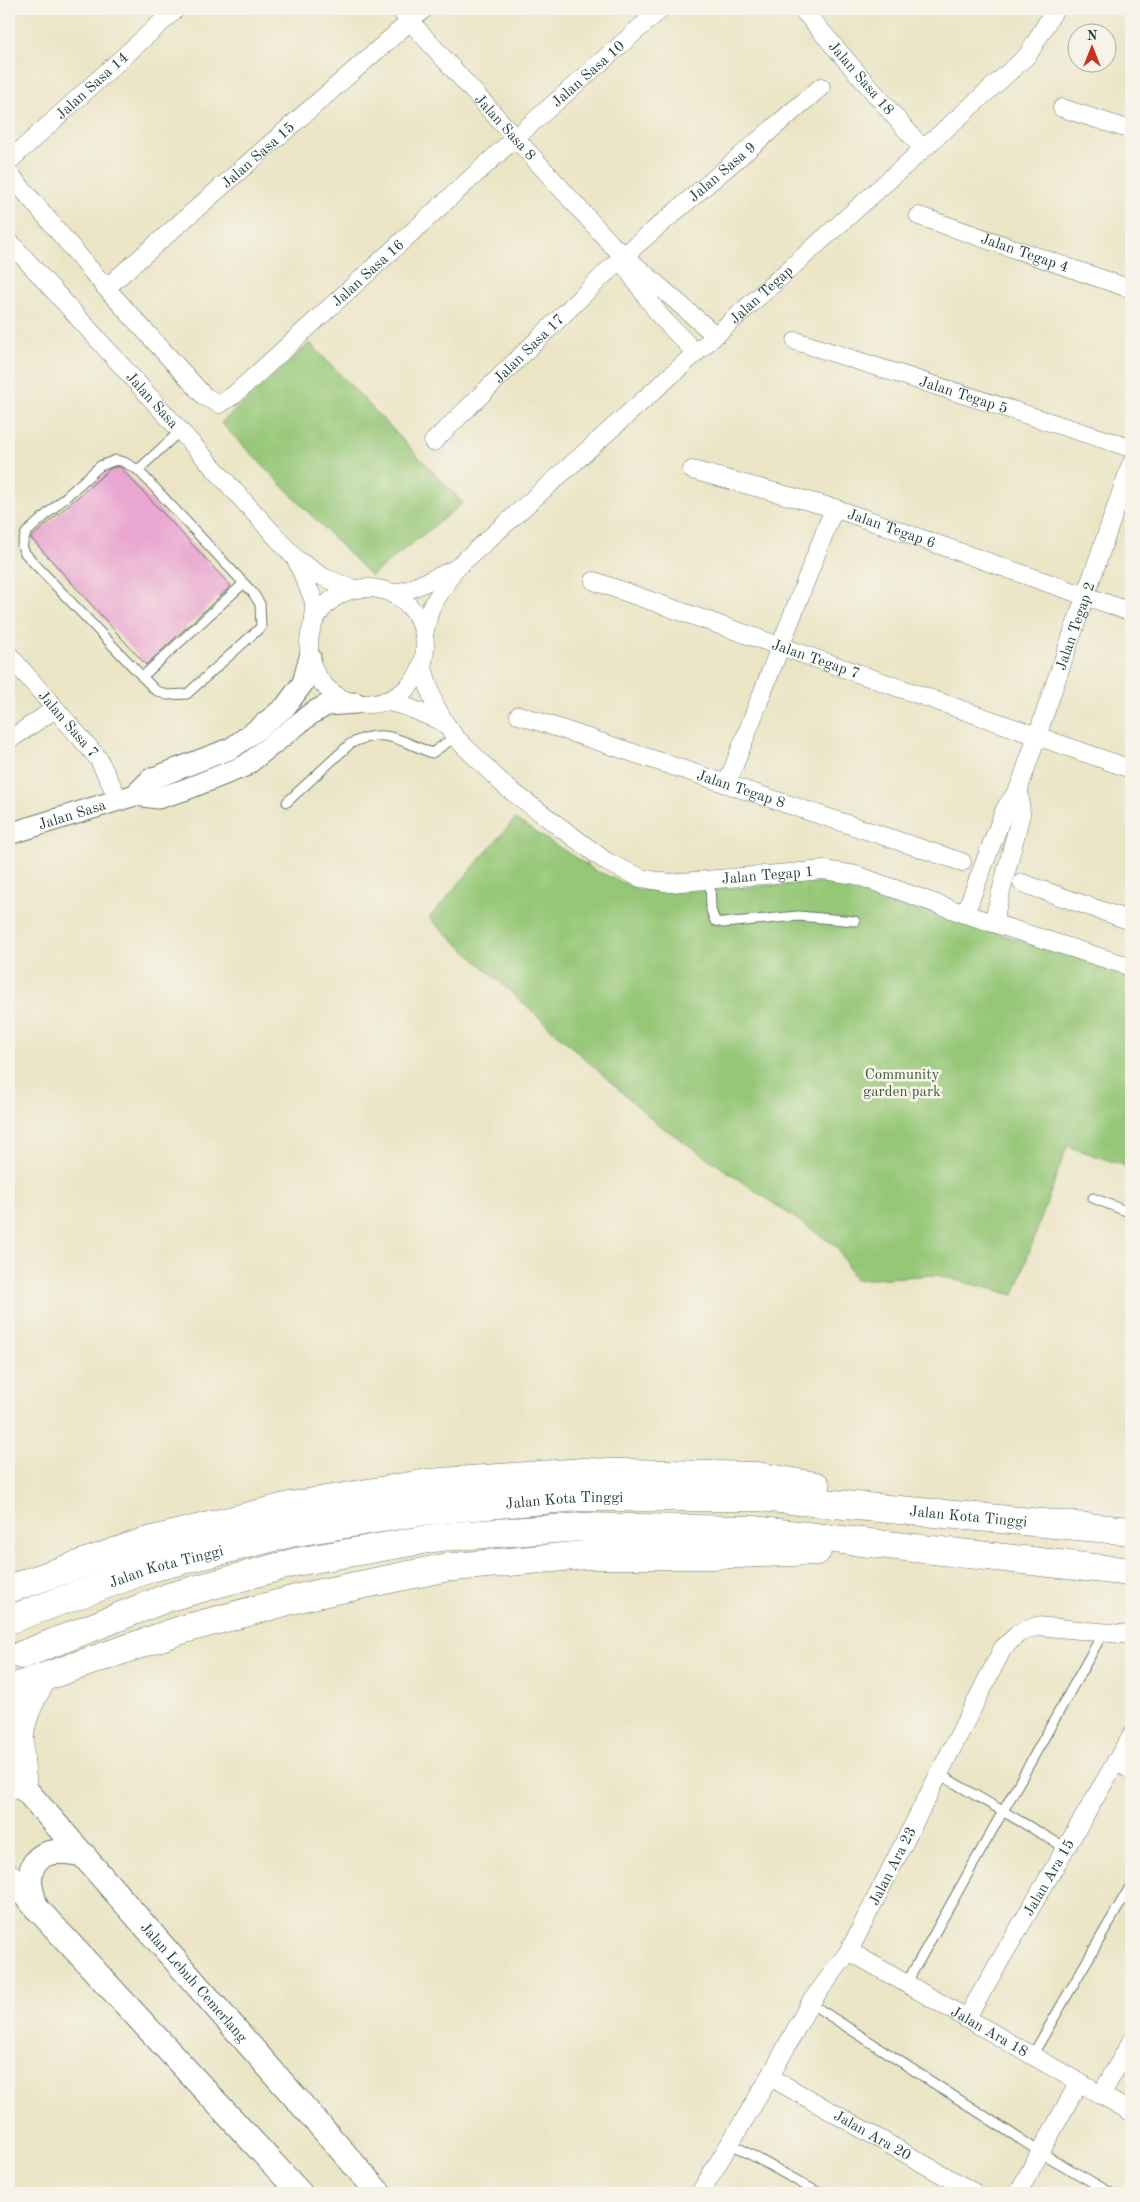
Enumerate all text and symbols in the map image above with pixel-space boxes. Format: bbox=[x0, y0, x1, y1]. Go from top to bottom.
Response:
north arrow bbox=[1068, 22, 1118, 72]
text: N bbox=[1087, 29, 1098, 43]
street label: Jalan Sasa 10 bbox=[550, 39, 628, 111]
street label: Jalan Sasa 18 bbox=[825, 39, 896, 118]
street label: Jalan Sasa 14 bbox=[54, 50, 132, 123]
street label: Jalan Sasa 8 bbox=[471, 92, 538, 164]
street label: Jalan Sasa 15 bbox=[219, 120, 298, 192]
street label: Jalan Sasa 9 bbox=[687, 140, 759, 205]
street label: Jalan Tegap 4 bbox=[978, 232, 1070, 276]
street label: Jalan Sasa 16 bbox=[330, 237, 408, 310]
street label: Jalan Tegap bbox=[728, 263, 797, 328]
street label: Jalan Sasa 17 bbox=[492, 312, 568, 387]
street label: Jalan Sasa bbox=[122, 370, 181, 432]
street label: Jalan Tegap 5 bbox=[917, 375, 1009, 417]
street label: Jalan Tegap 6 bbox=[845, 507, 937, 552]
street label: Jalan Tegap 2 bbox=[1054, 580, 1099, 672]
street label: Jalan Tegap 7 bbox=[769, 638, 861, 682]
street label: Jalan Sasa 7 bbox=[35, 689, 100, 761]
street label: Jalan Tegap 8 bbox=[695, 768, 787, 812]
street label: Jalan Sasa bbox=[37, 798, 109, 833]
street label: Jalan Tegap 1 bbox=[721, 865, 814, 888]
park label: Community garden park bbox=[863, 1068, 941, 1100]
street label: Jalan Kota Tinggi bbox=[505, 1491, 623, 1512]
street label: Jalan Kota Tinggi bbox=[909, 1505, 1028, 1531]
street label: Jalan Kota Tinggi bbox=[108, 1544, 225, 1592]
street label: Jalan Ara 23 bbox=[867, 1825, 920, 1908]
street label: Jalan Ara 15 bbox=[1022, 1837, 1078, 1919]
street label: Jalan Lebuh Cemerlang bbox=[137, 1920, 249, 2046]
street label: Jalan Ara 18 bbox=[948, 2005, 1030, 2060]
street label: Jalan Ara 20 bbox=[831, 2109, 913, 2164]

